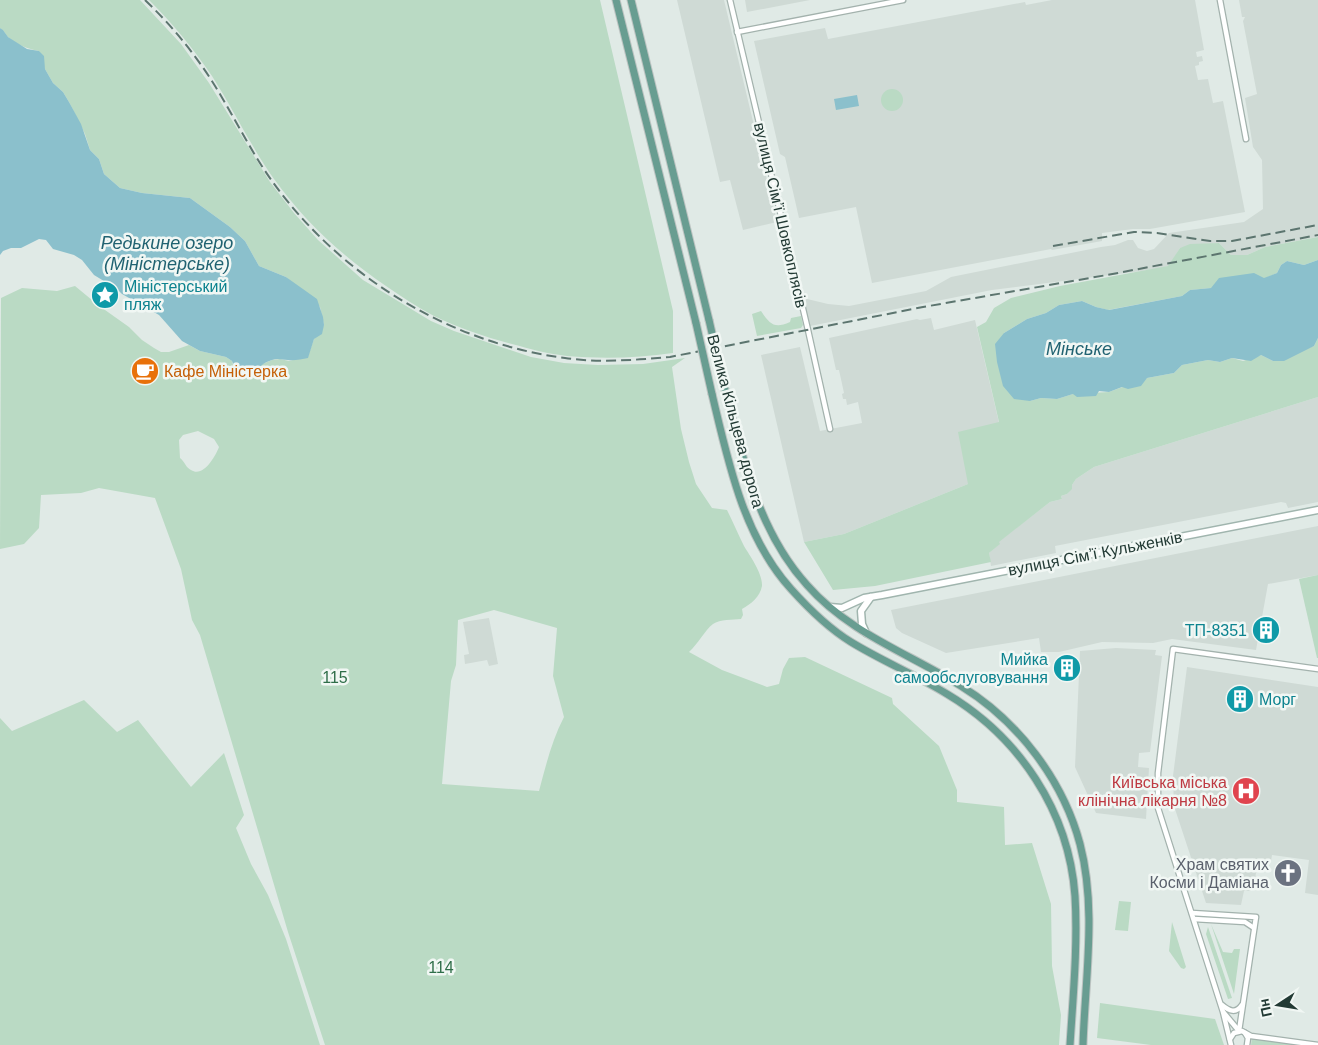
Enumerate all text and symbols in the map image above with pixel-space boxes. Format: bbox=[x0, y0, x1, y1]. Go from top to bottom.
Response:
street label: вулиця Сімʼї Шовкоплясів bbox=[751, 121, 810, 309]
water label: Редькине озеро (Міністерське) bbox=[101, 233, 233, 274]
place label: Міністерський пляж bbox=[124, 278, 227, 313]
place icon: Міністерський пляж bbox=[90, 280, 120, 310]
street label: Велика Кільцева дорога bbox=[704, 333, 767, 510]
water label: Мінське bbox=[1046, 339, 1112, 359]
cafe icon: Кафе Міністерка bbox=[130, 356, 160, 386]
place label: Кафе Міністерка bbox=[164, 363, 287, 380]
street label: вулиця Сімʼї Кульженків bbox=[1007, 528, 1184, 579]
building icon: ТП-8351 bbox=[1251, 615, 1281, 645]
place label: ТП-8351 bbox=[1185, 622, 1247, 639]
place label: Мийка самообслуговування bbox=[894, 651, 1048, 686]
building icon: Мийка самообслуговування bbox=[1052, 653, 1082, 683]
park label: 115 bbox=[322, 669, 348, 686]
building icon: Морг bbox=[1225, 684, 1255, 714]
place label: Морг bbox=[1259, 691, 1296, 708]
place label: Київська міська клінічна лікарня №8 bbox=[1078, 774, 1227, 809]
hospital icon: Київська міська клінічна лікарня №8 bbox=[1231, 776, 1261, 806]
place label: Храм святих Косми і Даміана bbox=[1149, 856, 1269, 891]
church icon: Храм святих Косми і Даміана bbox=[1273, 858, 1303, 888]
park label: 114 bbox=[428, 959, 454, 976]
north arrow bbox=[1253, 980, 1303, 1030]
text: Пн bbox=[1256, 997, 1275, 1018]

